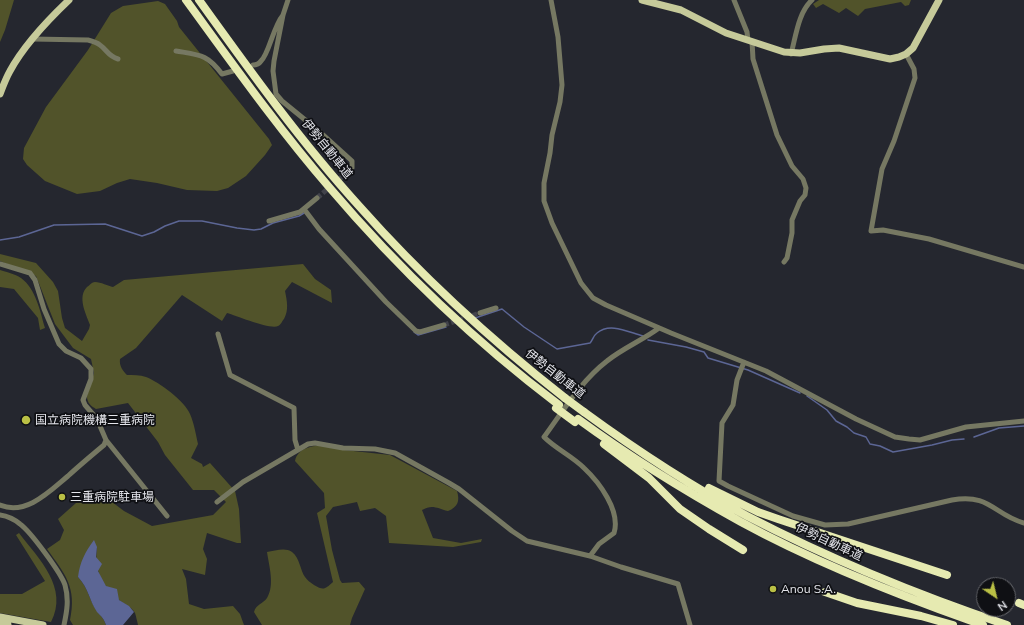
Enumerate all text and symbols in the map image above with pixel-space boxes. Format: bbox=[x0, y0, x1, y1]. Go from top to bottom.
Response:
street label: 伊勢自動車道 bbox=[299, 116, 355, 182]
street label: 伊勢自動車道 bbox=[522, 346, 588, 402]
place label: 国立病院機構三重病院 bbox=[35, 413, 155, 427]
marker: 国立病院機構三重病院 bbox=[20, 414, 32, 426]
place label: 三重病院駐車場 bbox=[70, 490, 154, 504]
marker: 三重病院駐車場 bbox=[57, 492, 67, 502]
street label: 伊勢自動車道 bbox=[793, 520, 865, 564]
north arrow bbox=[976, 577, 1016, 617]
place label: Anou S.A. bbox=[781, 582, 836, 596]
marker: Anou S.A. bbox=[768, 584, 778, 594]
text: N bbox=[995, 598, 1010, 614]

